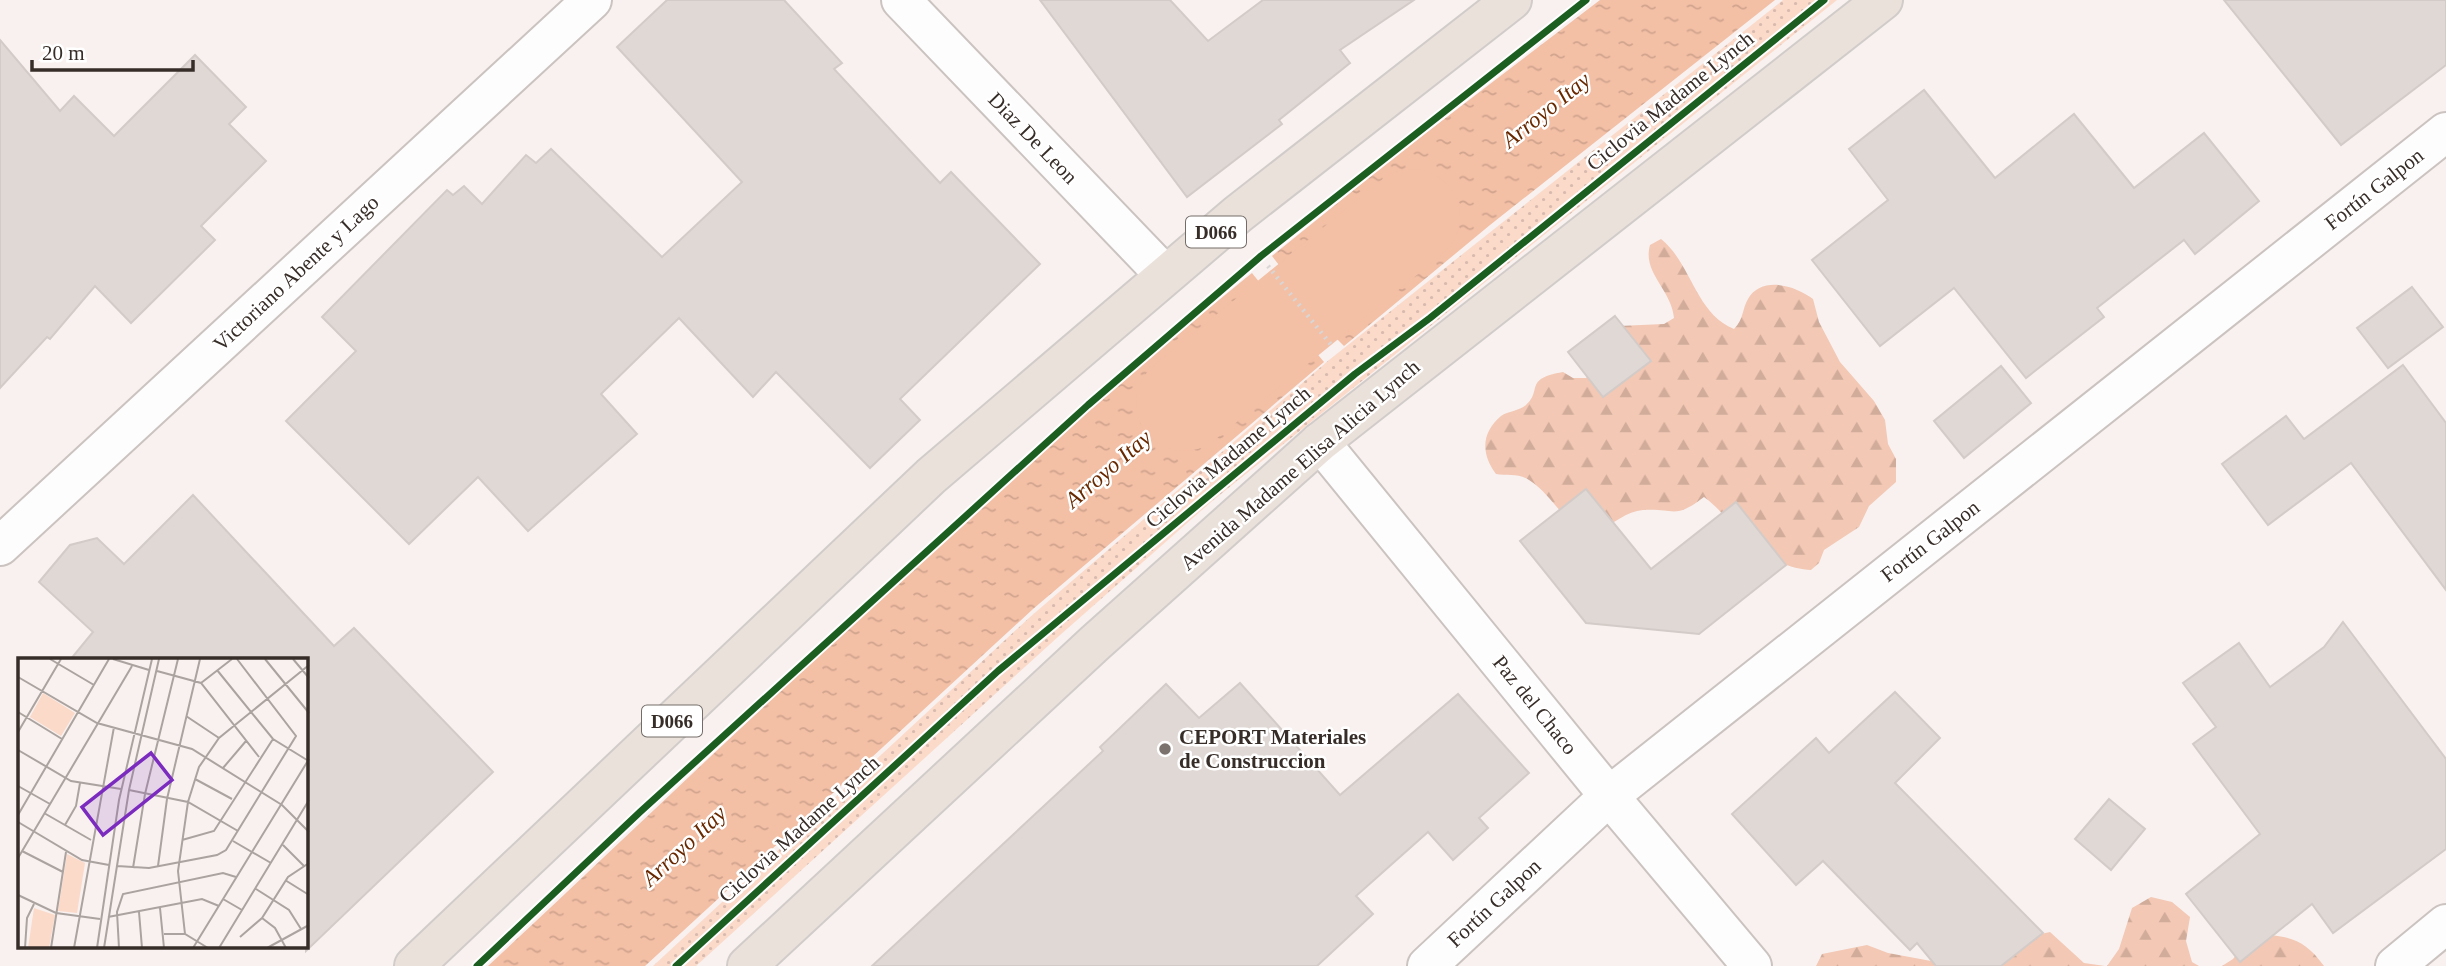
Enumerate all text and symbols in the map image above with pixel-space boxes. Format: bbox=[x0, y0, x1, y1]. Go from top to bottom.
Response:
street label: Ciclovia Madame Lynch bbox=[1582, 26, 1759, 176]
scale bar bbox=[32, 28, 192, 72]
text: 20 m bbox=[42, 41, 85, 65]
water label: Arroyo Itay bbox=[1495, 66, 1596, 154]
street label: Diaz De Leon bbox=[983, 87, 1083, 189]
street label: Fortín Galpon bbox=[2320, 143, 2428, 235]
street label: Victoriano Abente y Lago bbox=[208, 190, 384, 356]
road number: D066 bbox=[1186, 216, 1246, 248]
street label: Avenida Madame Elisa Alicia Lynch bbox=[1176, 354, 1425, 575]
street label: Ciclovia Madame Lynch bbox=[1141, 381, 1316, 533]
water label: Arroyo Itay bbox=[1058, 424, 1157, 514]
street label: Fortín Galpon bbox=[1876, 495, 1984, 587]
street label: Paz del Chaco bbox=[1488, 651, 1582, 759]
inset map bbox=[18, 658, 308, 948]
road number: D066 bbox=[642, 706, 702, 736]
place label: CEPORT Materiales de Construccion bbox=[1179, 725, 1366, 773]
marker: CEPORT Materiales de Construccion bbox=[1157, 741, 1173, 757]
street label: Ciclovia Madame Lynch bbox=[714, 750, 885, 907]
water label: Arroyo Itay bbox=[635, 800, 732, 893]
street label: Fortín Galpon bbox=[1443, 854, 1546, 952]

